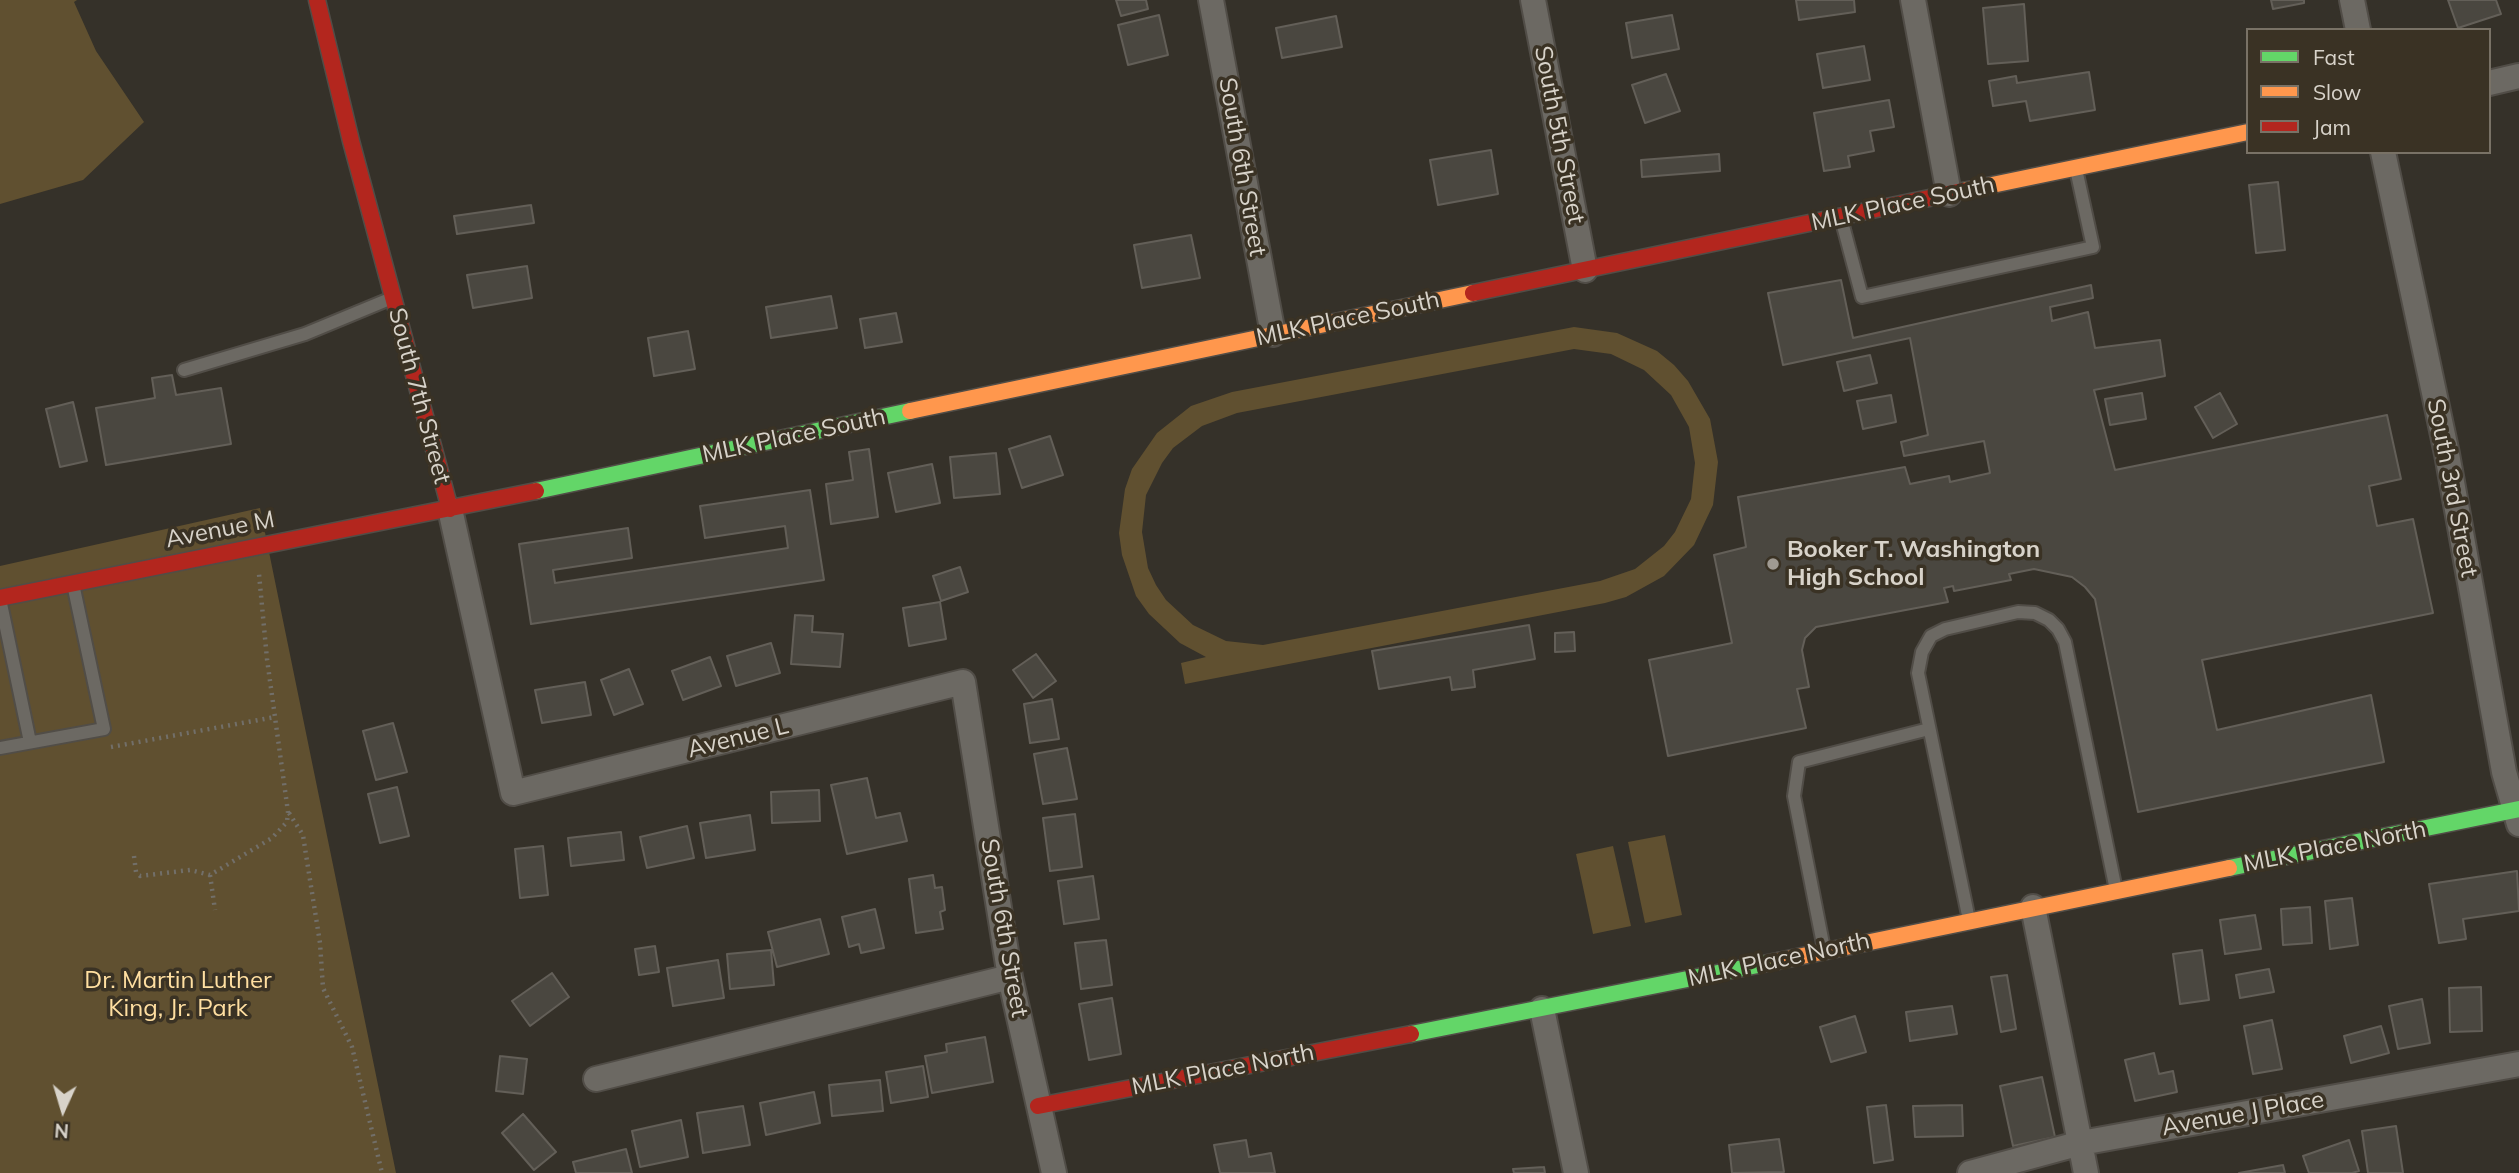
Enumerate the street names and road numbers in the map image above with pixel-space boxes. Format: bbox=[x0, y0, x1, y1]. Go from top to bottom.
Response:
street label: South 5th Street bbox=[1528, 44, 1590, 226]
street label: South 6th Street bbox=[1212, 76, 1272, 258]
street label: MLK Place South bbox=[1809, 170, 1997, 238]
street label: MLK Place South bbox=[1254, 285, 1442, 353]
street label: South 7th Street bbox=[382, 305, 456, 487]
street label: South 3rd Street bbox=[2421, 396, 2483, 580]
street label: MLK Place South bbox=[700, 402, 888, 470]
street label: Avenue M bbox=[163, 505, 277, 555]
street label: Avenue L bbox=[685, 712, 791, 764]
street label: MLK Place North bbox=[2241, 815, 2429, 879]
street label: South 6th Street bbox=[974, 837, 1034, 1019]
street label: MLK Place North bbox=[1685, 927, 1873, 993]
street label: MLK Place North bbox=[1129, 1038, 1317, 1102]
street label: Avenue J Place bbox=[2160, 1086, 2326, 1142]

